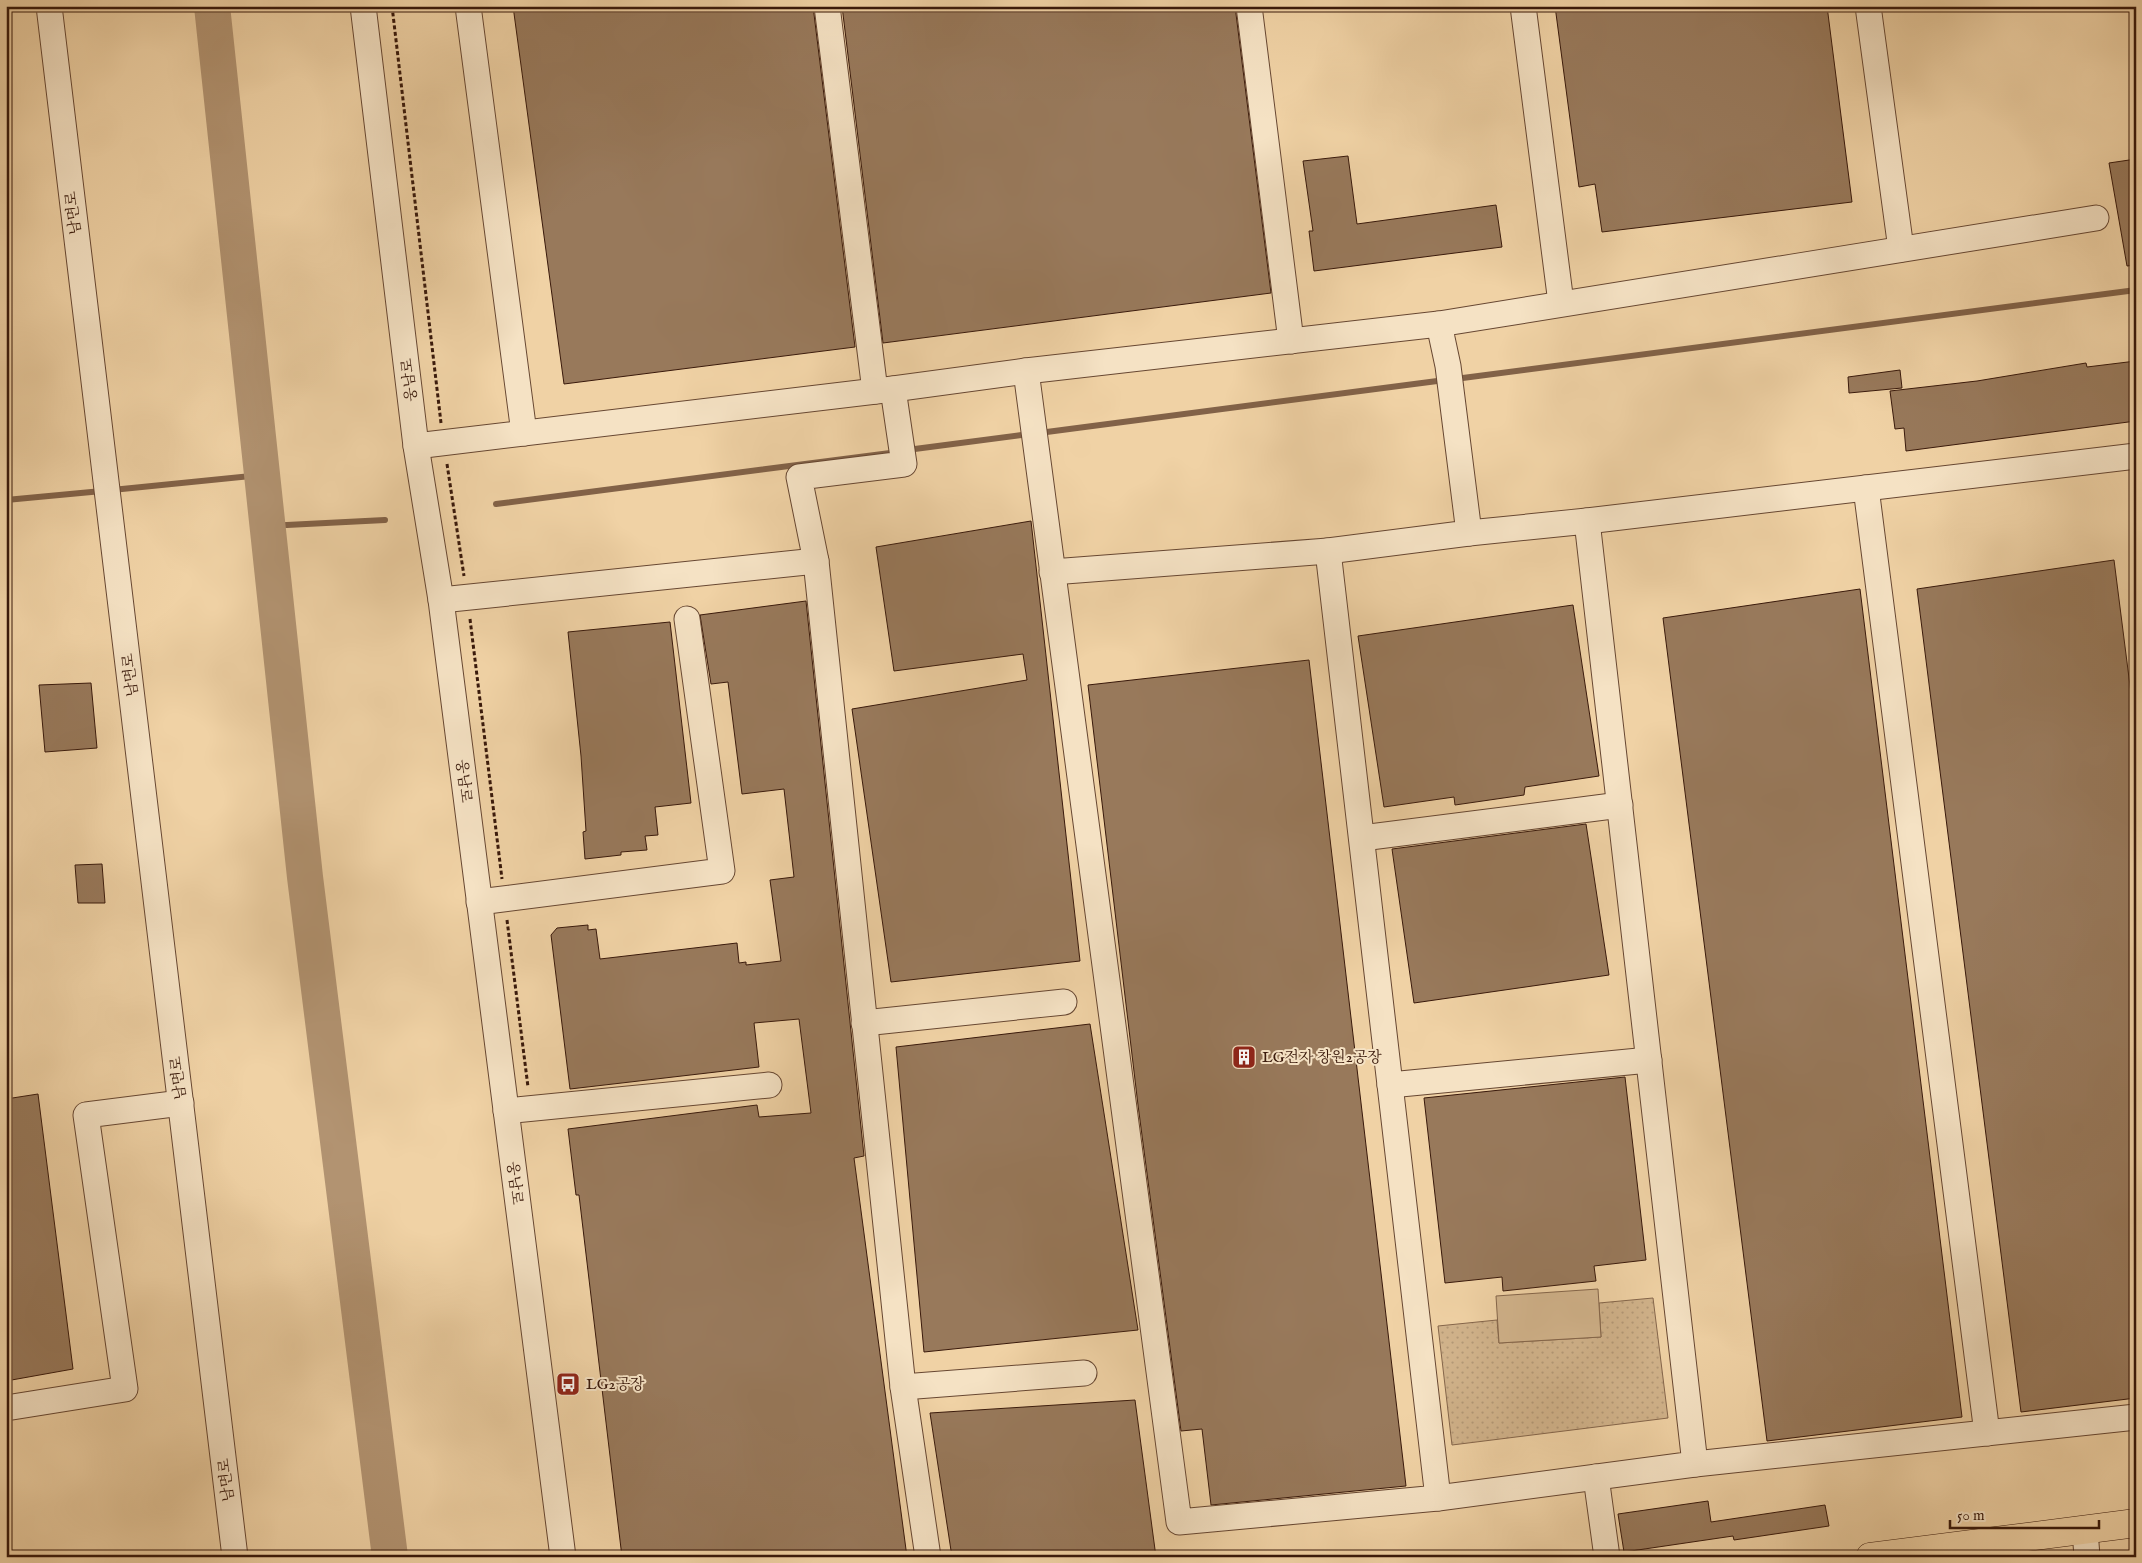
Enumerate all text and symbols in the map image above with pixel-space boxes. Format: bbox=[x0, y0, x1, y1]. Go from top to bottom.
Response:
street label: 남면로 bbox=[61, 190, 86, 236]
street label: 웅남로 bbox=[397, 357, 422, 403]
street label: 남면로 bbox=[118, 652, 143, 698]
street label: 웅남로 bbox=[451, 758, 476, 804]
building icon: LG전자 창원2공장 bbox=[1231, 1044, 1257, 1070]
place label: LG전자 창원2공장 bbox=[1262, 1048, 1382, 1067]
street label: 남면로 bbox=[166, 1055, 191, 1101]
street label: 웅남로 bbox=[502, 1160, 527, 1206]
bus stop icon: LG2공장 bbox=[555, 1371, 581, 1397]
place label: LG2공장 bbox=[586, 1375, 645, 1394]
street label: 남면로 bbox=[214, 1457, 239, 1503]
scale bar bbox=[1950, 1498, 2098, 1530]
text: 50 m bbox=[1957, 1506, 1985, 1525]

